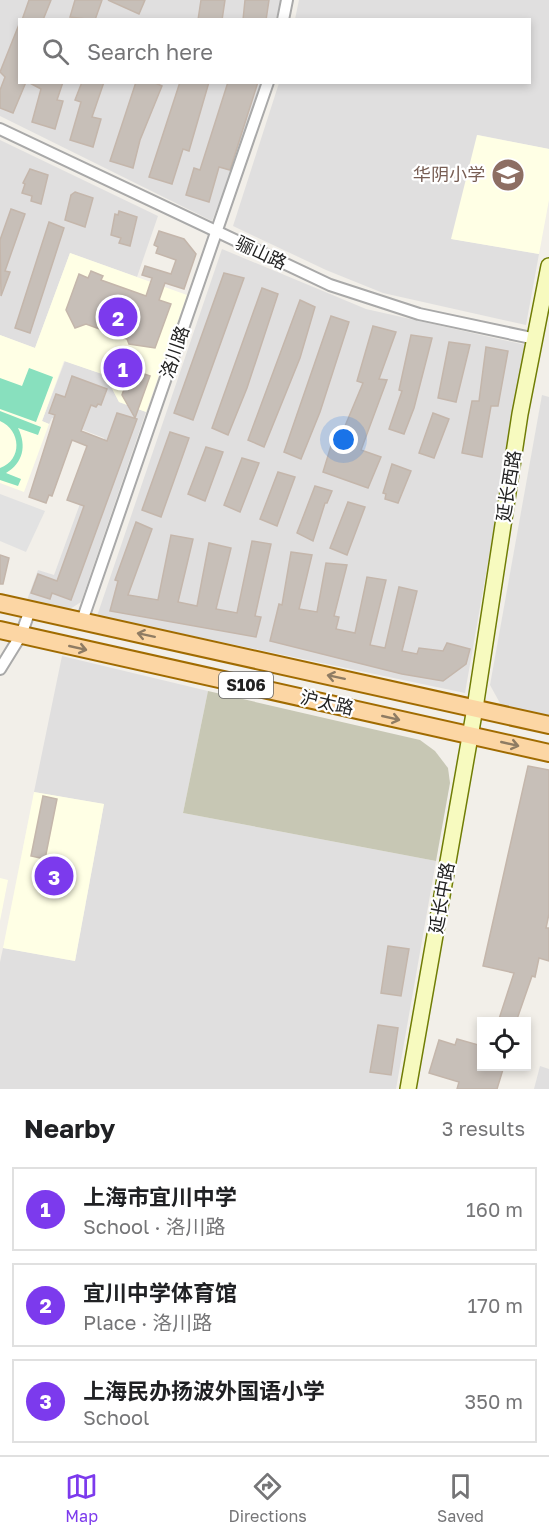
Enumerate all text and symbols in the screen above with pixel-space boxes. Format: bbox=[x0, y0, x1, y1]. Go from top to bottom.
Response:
search box bbox=[18, 18, 531, 84]
icon: search bbox=[39, 35, 72, 68]
text: Search here bbox=[87, 38, 213, 65]
school or university icon: 华阴小学 bbox=[490, 157, 526, 193]
place label: 华阴小学 bbox=[413, 163, 485, 185]
street label: 骊山路 bbox=[232, 231, 291, 273]
pin: 2 bbox=[98, 294, 138, 340]
street label: 洛川路 bbox=[155, 323, 193, 381]
pin: 1 bbox=[104, 346, 142, 391]
your location bbox=[329, 425, 358, 454]
street label: 延长西路 bbox=[492, 449, 525, 523]
one-way arrow bbox=[137, 628, 156, 640]
one-way arrow bbox=[68, 643, 87, 654]
one-way arrow bbox=[327, 671, 346, 682]
road number: S106 bbox=[219, 672, 273, 698]
street label: 沪太路 bbox=[298, 685, 356, 719]
one-way arrow bbox=[381, 712, 400, 724]
one-way arrow bbox=[500, 739, 519, 750]
pin: 3 bbox=[34, 854, 74, 898]
street label: 延长中路 bbox=[424, 860, 458, 935]
map controls bbox=[477, 1017, 531, 1071]
button: locate bbox=[477, 1017, 531, 1071]
text: Nearby bbox=[24, 1113, 115, 1144]
text: 3 results bbox=[442, 1116, 525, 1140]
text: 上海市宜川中学 bbox=[83, 1183, 237, 1210]
text: 1 bbox=[40, 1197, 51, 1221]
text: 160 m bbox=[466, 1197, 523, 1221]
text: School · 洛川路 bbox=[83, 1214, 225, 1238]
text: 宜川中学体育馆 bbox=[83, 1279, 237, 1306]
text: 2 bbox=[39, 1293, 52, 1317]
text: 170 m bbox=[468, 1293, 523, 1317]
text: Place · 洛川路 bbox=[83, 1310, 212, 1334]
text: 上海民办扬波外国语小学 bbox=[83, 1377, 325, 1404]
text: 3 bbox=[39, 1389, 52, 1413]
text: 350 m bbox=[465, 1389, 523, 1413]
text: School bbox=[83, 1405, 149, 1429]
tab: Map bbox=[65, 1470, 98, 1526]
tab: Directions bbox=[229, 1470, 307, 1526]
tab: Saved bbox=[437, 1470, 484, 1526]

